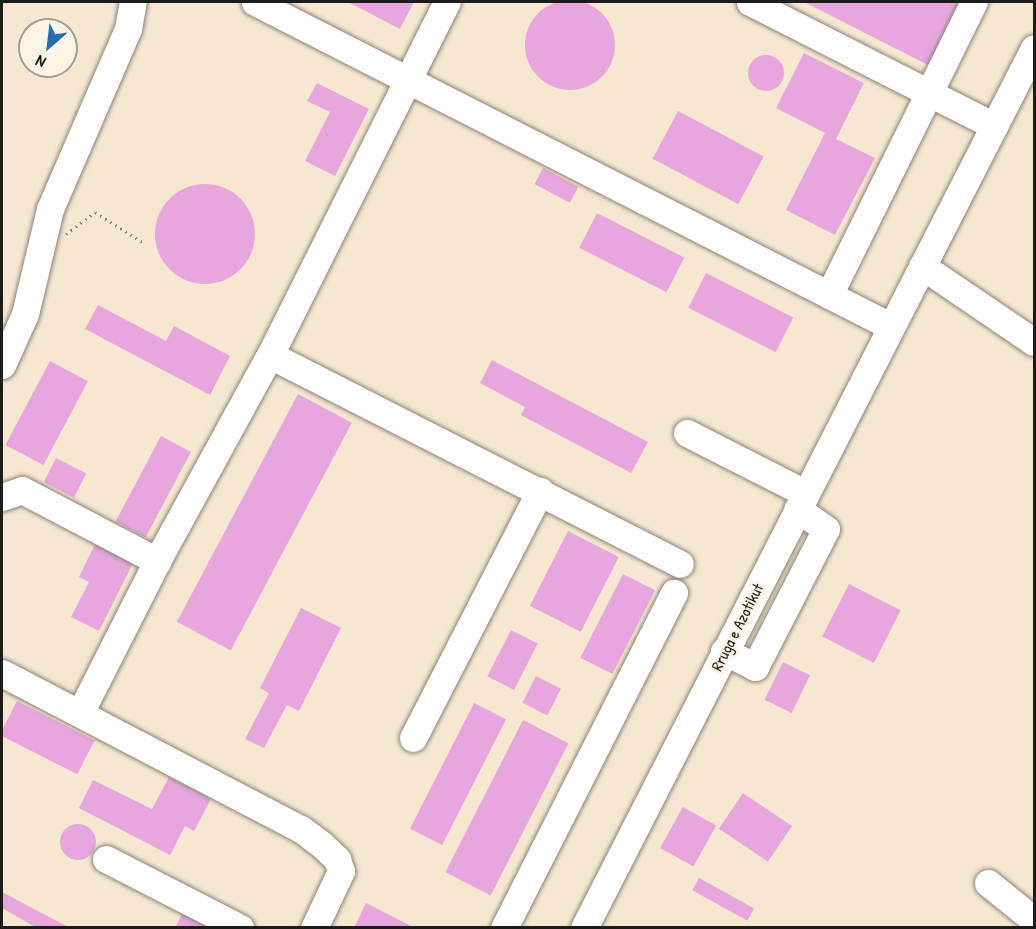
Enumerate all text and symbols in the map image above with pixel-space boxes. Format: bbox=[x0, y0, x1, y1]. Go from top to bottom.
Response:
north arrow bbox=[18, 18, 78, 78]
text: N bbox=[32, 50, 49, 74]
street label: Rruga e Azotikut bbox=[707, 580, 767, 674]

